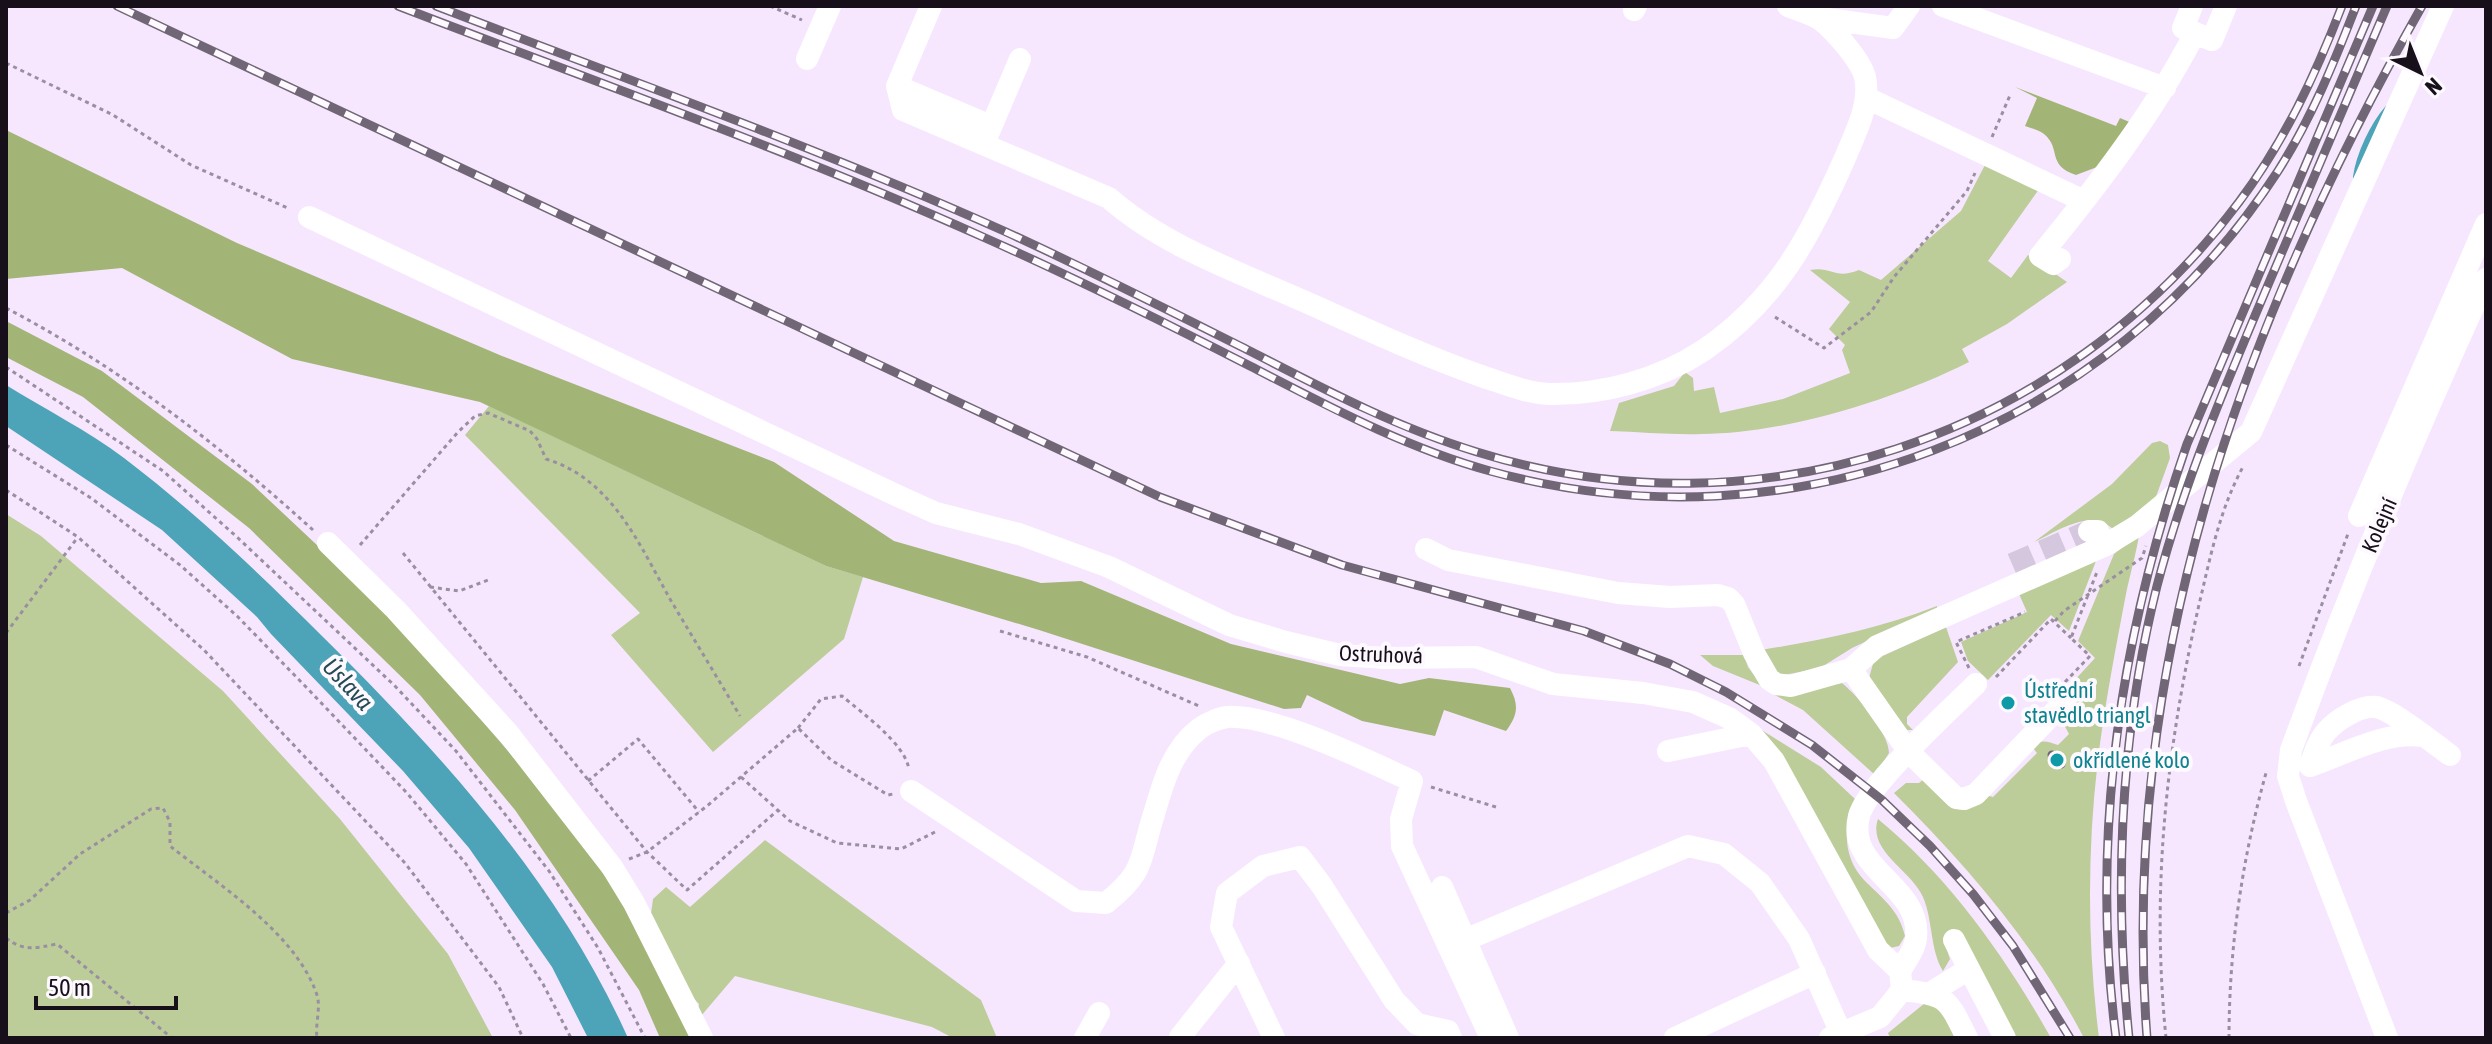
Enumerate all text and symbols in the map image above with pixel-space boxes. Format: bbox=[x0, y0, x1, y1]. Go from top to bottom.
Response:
north arrow bbox=[2380, 32, 2460, 112]
text: N bbox=[2420, 73, 2447, 101]
street label: Kolejní bbox=[2356, 494, 2402, 556]
street label: Ostruhová bbox=[1339, 640, 1423, 668]
water label: Úslava bbox=[317, 653, 379, 715]
place label: Ústřední stavědlo triangl bbox=[2024, 677, 2151, 728]
marker: Ústřední stavědlo triangl bbox=[1999, 694, 2017, 712]
place label: okřídlené kolo bbox=[2073, 747, 2190, 773]
marker: okřídlené kolo bbox=[2048, 751, 2066, 769]
scale bar bbox=[36, 960, 176, 1010]
text: 50 m bbox=[48, 974, 91, 1001]

